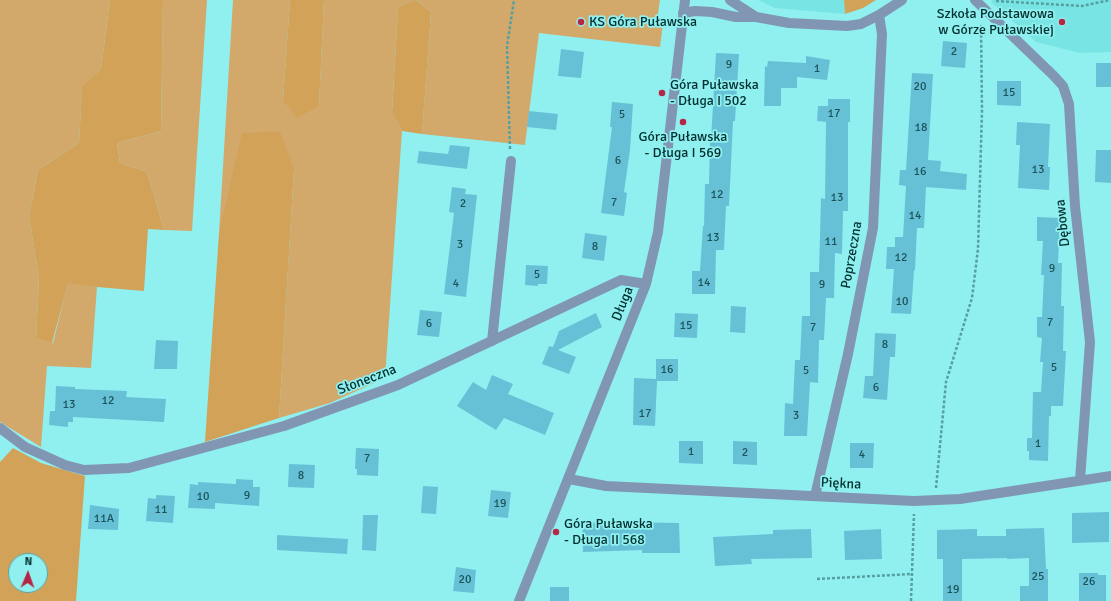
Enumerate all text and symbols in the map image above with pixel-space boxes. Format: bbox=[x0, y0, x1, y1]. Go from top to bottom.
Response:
place label: Szkoła Podstawowa w Górze Puławskiej bbox=[937, 6, 1054, 38]
place label: KS Góra Puławska bbox=[589, 14, 697, 30]
marker: KS Góra Puławska bbox=[576, 17, 586, 27]
marker: Szkoła Podstawowa w Górze Puławskiej bbox=[1057, 17, 1067, 27]
house number: 2 bbox=[951, 45, 957, 59]
house number: 9 bbox=[726, 58, 732, 72]
house number: 1 bbox=[814, 62, 820, 76]
place label: Góra Puławska - Długa I 502 bbox=[670, 77, 759, 110]
house number: 20 bbox=[914, 80, 926, 94]
house number: 15 bbox=[1003, 86, 1015, 100]
marker: Góra Puławska - Długa I 502 bbox=[657, 88, 667, 98]
house number: 17 bbox=[828, 107, 840, 121]
house number: 5 bbox=[619, 108, 625, 122]
marker: Góra Puławska - Długa I 569 bbox=[678, 117, 688, 127]
house number: 18 bbox=[915, 121, 927, 135]
place label: Góra Puławska - Długa I 569 bbox=[639, 129, 727, 162]
house number: 6 bbox=[615, 154, 621, 168]
house number: 13 bbox=[1032, 163, 1044, 177]
house number: 16 bbox=[914, 165, 926, 179]
house number: 12 bbox=[711, 188, 723, 202]
house number: 13 bbox=[831, 191, 843, 205]
house number: 7 bbox=[611, 196, 617, 210]
house number: 2 bbox=[460, 197, 466, 211]
street label: Dębowa bbox=[1052, 198, 1074, 248]
house number: 14 bbox=[909, 209, 921, 223]
street label: Poprzeczna bbox=[838, 220, 866, 290]
house number: 13 bbox=[707, 231, 719, 245]
house number: 11 bbox=[825, 235, 837, 249]
house number: 3 bbox=[457, 238, 463, 252]
house number: 8 bbox=[592, 240, 598, 254]
house number: 12 bbox=[895, 251, 907, 265]
house number: 9 bbox=[1049, 262, 1055, 276]
house number: 5 bbox=[534, 268, 540, 282]
house number: 14 bbox=[698, 276, 710, 290]
house number: 4 bbox=[453, 277, 459, 291]
house number: 9 bbox=[819, 278, 825, 292]
street label: Długa bbox=[608, 284, 638, 324]
house number: 10 bbox=[896, 295, 908, 309]
house number: 7 bbox=[1047, 316, 1053, 330]
house number: 6 bbox=[426, 317, 432, 331]
house number: 15 bbox=[680, 319, 692, 333]
house number: 7 bbox=[810, 321, 816, 335]
house number: 8 bbox=[882, 338, 888, 352]
street label: Słoneczna bbox=[335, 361, 399, 399]
house number: 5 bbox=[1051, 361, 1057, 375]
house number: 16 bbox=[661, 363, 673, 377]
house number: 5 bbox=[803, 364, 809, 378]
house number: 6 bbox=[873, 381, 879, 395]
house number: 12 bbox=[102, 394, 114, 408]
house number: 13 bbox=[63, 398, 75, 412]
house number: 17 bbox=[639, 407, 651, 421]
house number: 3 bbox=[793, 409, 799, 423]
house number: 1 bbox=[1035, 437, 1041, 451]
house number: 1 bbox=[688, 445, 694, 459]
house number: 2 bbox=[742, 446, 748, 460]
house number: 4 bbox=[859, 448, 865, 462]
house number: 7 bbox=[364, 452, 370, 466]
house number: 8 bbox=[298, 469, 304, 483]
street label: Piękna bbox=[820, 475, 862, 493]
house number: 9 bbox=[244, 489, 250, 503]
house number: 10 bbox=[197, 490, 209, 504]
house number: 19 bbox=[494, 497, 506, 511]
house number: 11 bbox=[155, 503, 167, 517]
house number: 11A bbox=[94, 512, 114, 526]
place label: Góra Puławska - Długa II 568 bbox=[564, 516, 653, 548]
marker: Góra Puławska - Długa II 568 bbox=[551, 527, 561, 537]
north arrow bbox=[8, 553, 48, 593]
text: N bbox=[24, 555, 32, 568]
house number: 25 bbox=[1032, 570, 1044, 584]
house number: 20 bbox=[459, 573, 471, 587]
house number: 26 bbox=[1083, 575, 1095, 589]
house number: 19 bbox=[947, 583, 959, 597]

